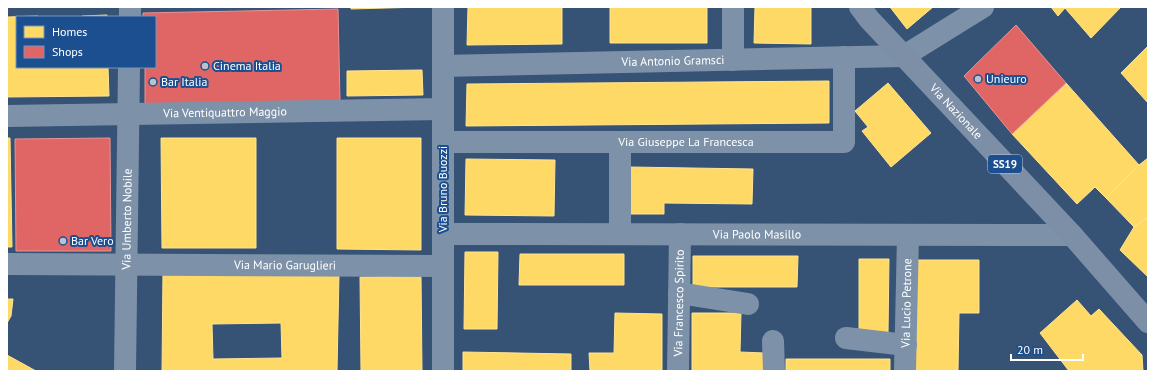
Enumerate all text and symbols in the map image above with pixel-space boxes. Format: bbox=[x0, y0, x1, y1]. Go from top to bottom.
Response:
legend bbox=[16, 16, 156, 68]
text: Homes bbox=[52, 24, 87, 39]
text: Shops bbox=[52, 44, 83, 59]
street label: Via Antonio Gramsci bbox=[620, 52, 725, 69]
place label: Cinema Italia bbox=[213, 58, 281, 73]
marker: Cinema Italia bbox=[200, 61, 210, 71]
place label: Unieuro bbox=[986, 71, 1027, 86]
place label: Bar Italia bbox=[161, 74, 207, 89]
marker: Unieuro bbox=[973, 74, 983, 84]
marker: Bar Italia bbox=[148, 77, 158, 87]
street label: Via Nazionale bbox=[926, 80, 986, 142]
street label: Via Ventiquattro Maggio bbox=[162, 104, 287, 121]
street label: Via Giuseppe La Francesca bbox=[617, 134, 754, 149]
street label: Via Bruno Buozzi bbox=[435, 146, 450, 233]
road number: SS19 bbox=[988, 155, 1022, 173]
street label: Via Umberto Nobile bbox=[118, 168, 135, 271]
street label: Via Paolo Masillo bbox=[712, 226, 801, 242]
place label: Bar Vero bbox=[71, 233, 114, 248]
marker: Bar Vero bbox=[58, 236, 68, 246]
street label: Via Francesco Spirito bbox=[670, 249, 687, 358]
street label: Via Mario Garuglieri bbox=[233, 257, 336, 273]
street label: Via Lucio Petrone bbox=[897, 258, 914, 349]
scale bar bbox=[1011, 336, 1083, 362]
text: 20 m bbox=[1017, 342, 1043, 357]

